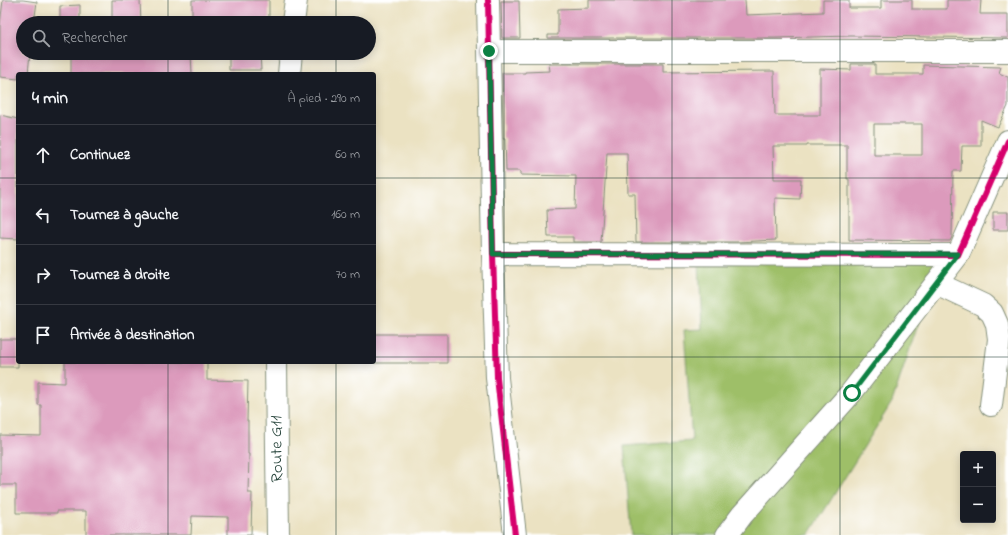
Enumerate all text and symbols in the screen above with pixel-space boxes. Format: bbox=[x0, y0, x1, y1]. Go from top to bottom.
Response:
search box bbox=[16, 16, 376, 60]
icon: search bbox=[30, 27, 52, 49]
text: Rechercher bbox=[62, 27, 127, 49]
route end bbox=[480, 42, 498, 60]
text: 4 min bbox=[32, 86, 68, 111]
text: À pied · 290 m bbox=[288, 89, 360, 108]
icon: ahead bbox=[32, 144, 54, 166]
text: Continuez bbox=[70, 144, 130, 166]
text: 60 m bbox=[335, 145, 360, 164]
icon: left bbox=[32, 204, 54, 226]
text: Tournez à gauche bbox=[70, 204, 178, 226]
text: 160 m bbox=[331, 205, 360, 224]
icon: right bbox=[32, 264, 54, 286]
text: Tournez à droite bbox=[70, 264, 170, 286]
text: 70 m bbox=[336, 265, 360, 284]
icon: arrive bbox=[32, 324, 54, 346]
text: Arrivée à destination bbox=[70, 324, 195, 346]
route start bbox=[843, 384, 861, 402]
street label: Route G11 bbox=[264, 415, 290, 483]
map controls bbox=[960, 451, 996, 523]
button: + bbox=[960, 451, 996, 487]
button: − bbox=[960, 487, 996, 523]

